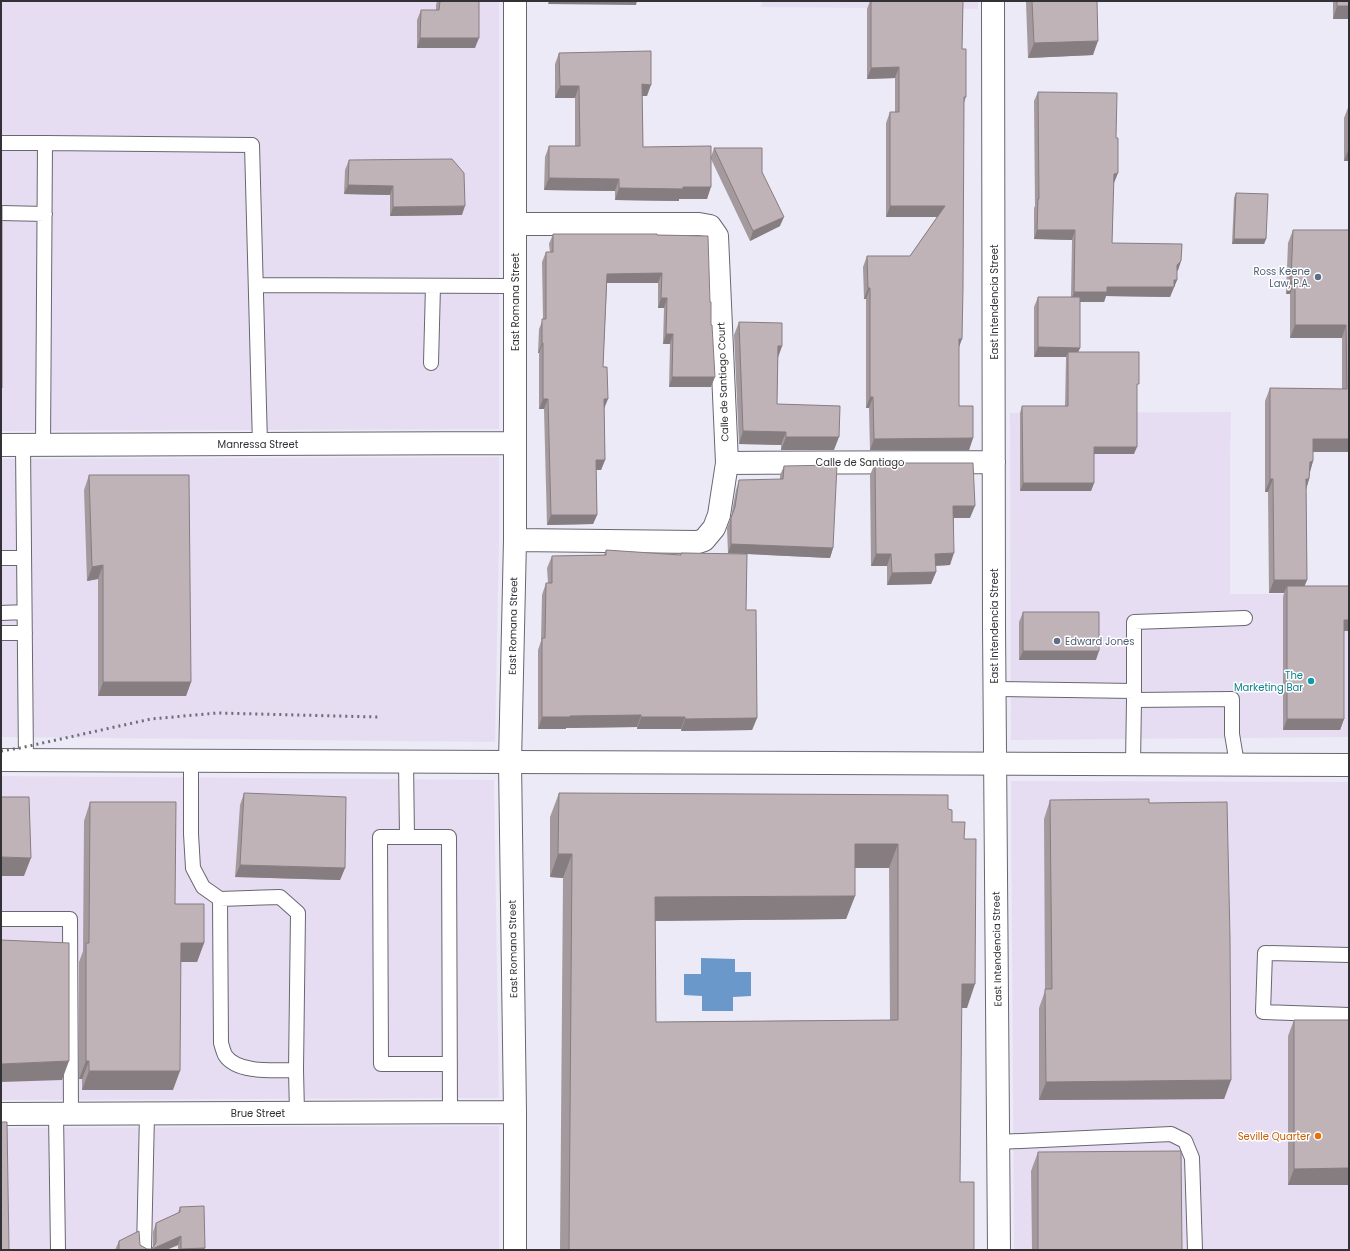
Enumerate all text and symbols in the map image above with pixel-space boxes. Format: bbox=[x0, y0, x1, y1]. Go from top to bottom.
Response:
street label: East Intendencia Street bbox=[987, 244, 1002, 360]
street label: East Romana Street bbox=[508, 253, 523, 351]
place label: Ross Keene Law, P.A. bbox=[1253, 264, 1310, 291]
marker: Ross Keene Law, P.A. bbox=[1313, 272, 1323, 282]
street label: Calle de Santiago Court bbox=[713, 322, 733, 442]
street label: Manressa Street bbox=[218, 437, 299, 452]
street label: Calle de Santiago bbox=[816, 455, 904, 470]
street label: East Intendencia Street bbox=[987, 568, 1002, 684]
street label: East Romana Street bbox=[505, 576, 521, 675]
place label: Edward Jones bbox=[1065, 634, 1135, 649]
marker: Edward Jones bbox=[1052, 636, 1062, 646]
place label: The Marketing Bar bbox=[1234, 668, 1303, 695]
marker: The Marketing Bar bbox=[1306, 676, 1316, 686]
street label: East Intendencia Street bbox=[988, 891, 1006, 1007]
street label: East Romana Street bbox=[505, 899, 521, 998]
street label: Brue Street bbox=[231, 1106, 286, 1121]
place label: Seville Quarter bbox=[1238, 1129, 1310, 1144]
marker: Seville Quarter bbox=[1313, 1131, 1323, 1141]

